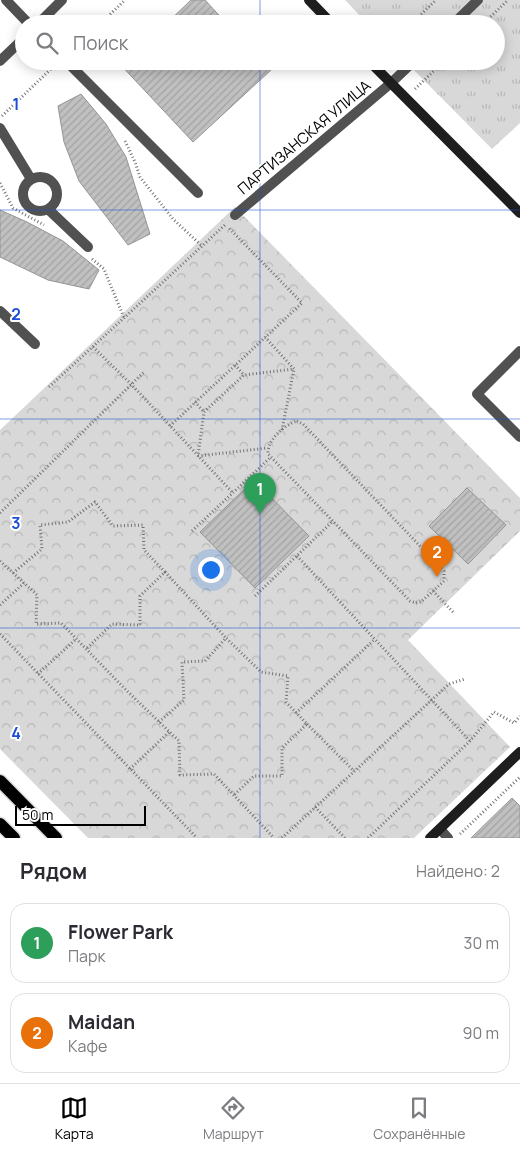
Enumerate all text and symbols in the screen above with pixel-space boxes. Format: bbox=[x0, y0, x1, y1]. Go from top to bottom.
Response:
search box bbox=[15, 15, 505, 70]
icon: search bbox=[33, 29, 61, 57]
text: Поиск bbox=[73, 30, 128, 56]
street label: ПАРТИЗАНСКАЯ УЛИЦА bbox=[233, 75, 375, 199]
text: 1 bbox=[12, 93, 20, 115]
text: 2 bbox=[11, 303, 21, 325]
pin: 1 bbox=[244, 473, 276, 514]
text: 3 bbox=[11, 512, 21, 534]
pin: 2 bbox=[421, 536, 453, 577]
your location bbox=[198, 557, 224, 583]
text: 4 bbox=[11, 722, 21, 744]
scale bar bbox=[15, 803, 146, 826]
text: 50 m bbox=[22, 805, 53, 824]
text: Рядом bbox=[20, 857, 87, 885]
text: Найдено: 2 bbox=[416, 860, 500, 882]
text: Flower Park bbox=[68, 919, 173, 945]
text: 1 bbox=[33, 932, 41, 954]
text: 30 m bbox=[464, 932, 499, 954]
text: Парк bbox=[68, 945, 105, 967]
text: Maidan bbox=[68, 1009, 135, 1035]
text: 2 bbox=[32, 1022, 42, 1044]
text: 90 m bbox=[463, 1022, 499, 1044]
text: Кафе bbox=[68, 1035, 107, 1057]
tab: Карта bbox=[55, 1094, 94, 1143]
tab: Маршрут bbox=[203, 1094, 264, 1143]
tab: Сохранённые bbox=[373, 1094, 465, 1143]

